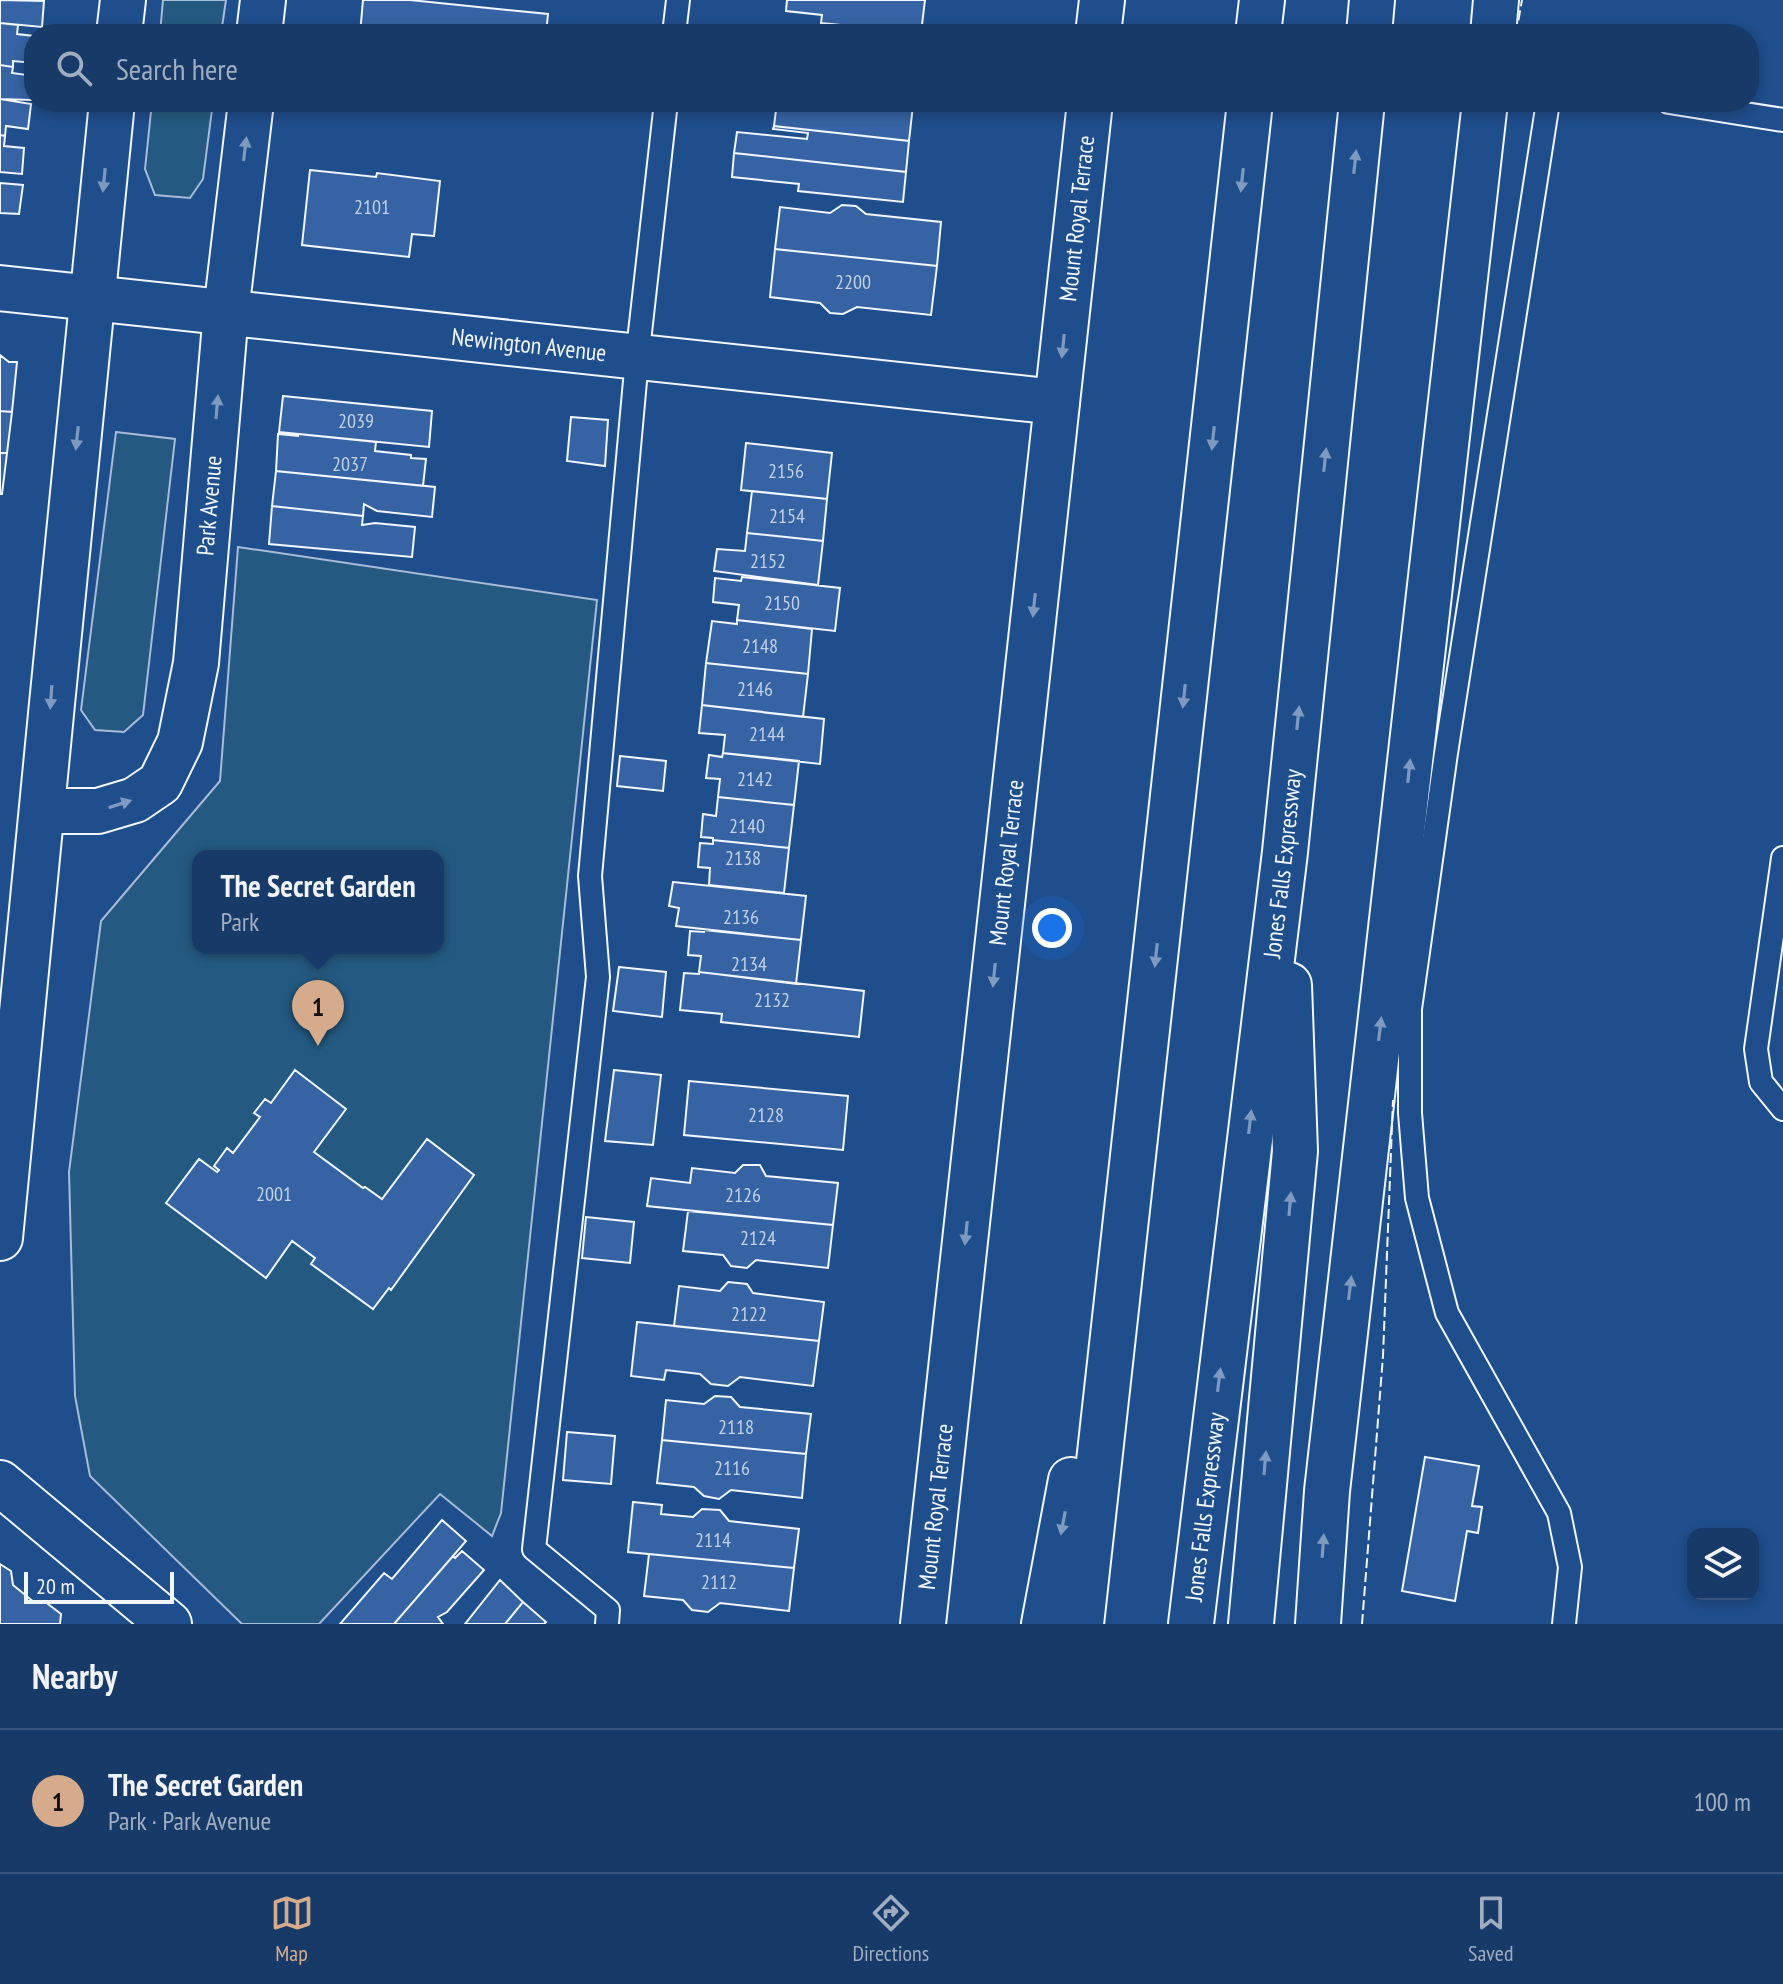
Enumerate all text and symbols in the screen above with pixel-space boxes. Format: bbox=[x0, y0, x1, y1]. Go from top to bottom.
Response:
search box bbox=[24, 24, 1759, 112]
icon: search bbox=[52, 46, 96, 90]
text: Search here bbox=[116, 49, 238, 88]
street label: Mount Royal Terrace bbox=[1052, 134, 1101, 303]
one-way arrow bbox=[239, 136, 252, 161]
one-way arrow bbox=[1349, 149, 1362, 174]
one-way arrow bbox=[97, 167, 110, 192]
one-way arrow bbox=[1235, 167, 1248, 192]
house number: 2101 bbox=[354, 194, 390, 220]
house number: 2200 bbox=[835, 269, 871, 295]
street label: Newington Avenue bbox=[450, 321, 608, 368]
one-way arrow bbox=[1056, 334, 1069, 359]
one-way arrow bbox=[211, 394, 224, 419]
house number: 2039 bbox=[338, 408, 374, 434]
one-way arrow bbox=[70, 426, 83, 451]
one-way arrow bbox=[1207, 426, 1220, 451]
one-way arrow bbox=[1318, 447, 1331, 472]
house number: 2037 bbox=[332, 451, 368, 477]
street label: Park Avenue bbox=[189, 454, 229, 557]
house number: 2156 bbox=[768, 458, 804, 484]
house number: 2154 bbox=[769, 503, 805, 529]
house number: 2152 bbox=[750, 548, 786, 574]
house number: 2150 bbox=[764, 590, 800, 616]
one-way arrow bbox=[1028, 593, 1041, 618]
house number: 2148 bbox=[742, 633, 778, 659]
house number: 2146 bbox=[737, 676, 773, 702]
one-way arrow bbox=[1178, 684, 1191, 709]
one-way arrow bbox=[44, 685, 57, 710]
one-way arrow bbox=[1292, 705, 1305, 730]
house number: 2144 bbox=[749, 721, 785, 747]
one-way arrow bbox=[1403, 758, 1416, 783]
house number: 2142 bbox=[737, 766, 773, 792]
street label: Jones Falls Expressway bbox=[1256, 768, 1308, 961]
street label: Mount Royal Terrace bbox=[982, 778, 1031, 947]
one-way arrow bbox=[109, 797, 133, 810]
house number: 2140 bbox=[729, 813, 765, 839]
house number: 2138 bbox=[725, 845, 761, 871]
popup bbox=[192, 850, 444, 954]
text: The Secret Garden bbox=[220, 866, 416, 905]
house number: 2136 bbox=[723, 904, 759, 930]
text: Park bbox=[220, 905, 259, 938]
your location bbox=[1032, 908, 1072, 948]
one-way arrow bbox=[1149, 943, 1162, 968]
house number: 2134 bbox=[731, 951, 767, 977]
one-way arrow bbox=[987, 963, 1000, 988]
pin: 1 bbox=[292, 980, 344, 1046]
house number: 2132 bbox=[754, 987, 790, 1013]
one-way arrow bbox=[1373, 1016, 1386, 1041]
house number: 2128 bbox=[748, 1102, 784, 1128]
one-way arrow bbox=[1244, 1109, 1257, 1134]
house number: 2001 bbox=[256, 1181, 292, 1207]
house number: 2126 bbox=[725, 1182, 761, 1208]
one-way arrow bbox=[1284, 1191, 1297, 1216]
one-way arrow bbox=[959, 1221, 972, 1246]
house number: 2124 bbox=[740, 1225, 776, 1251]
one-way arrow bbox=[1344, 1275, 1357, 1300]
house number: 2122 bbox=[731, 1301, 767, 1327]
one-way arrow bbox=[1213, 1367, 1226, 1392]
street label: Jones Falls Expressway bbox=[1178, 1411, 1232, 1604]
house number: 2118 bbox=[718, 1414, 754, 1440]
street label: Mount Royal Terrace bbox=[911, 1422, 960, 1591]
one-way arrow bbox=[1259, 1450, 1272, 1475]
house number: 2116 bbox=[714, 1455, 750, 1481]
one-way arrow bbox=[1056, 1511, 1068, 1536]
house number: 2114 bbox=[695, 1527, 731, 1553]
map controls bbox=[1687, 1528, 1759, 1600]
button: layers bbox=[1687, 1528, 1759, 1600]
one-way arrow bbox=[1317, 1533, 1330, 1558]
scale bar bbox=[24, 1568, 174, 1604]
house number: 2112 bbox=[701, 1569, 737, 1595]
text: 20 m bbox=[36, 1572, 75, 1600]
text: Nearby bbox=[32, 1654, 117, 1698]
text: The Secret Garden bbox=[108, 1765, 303, 1804]
text: 1 bbox=[52, 1785, 64, 1818]
text: 100 m bbox=[1693, 1785, 1751, 1818]
text: Park · Park Avenue bbox=[108, 1804, 271, 1837]
tab: Map bbox=[270, 1891, 314, 1967]
tab: Directions bbox=[853, 1891, 929, 1967]
tab: Saved bbox=[1468, 1891, 1513, 1967]

